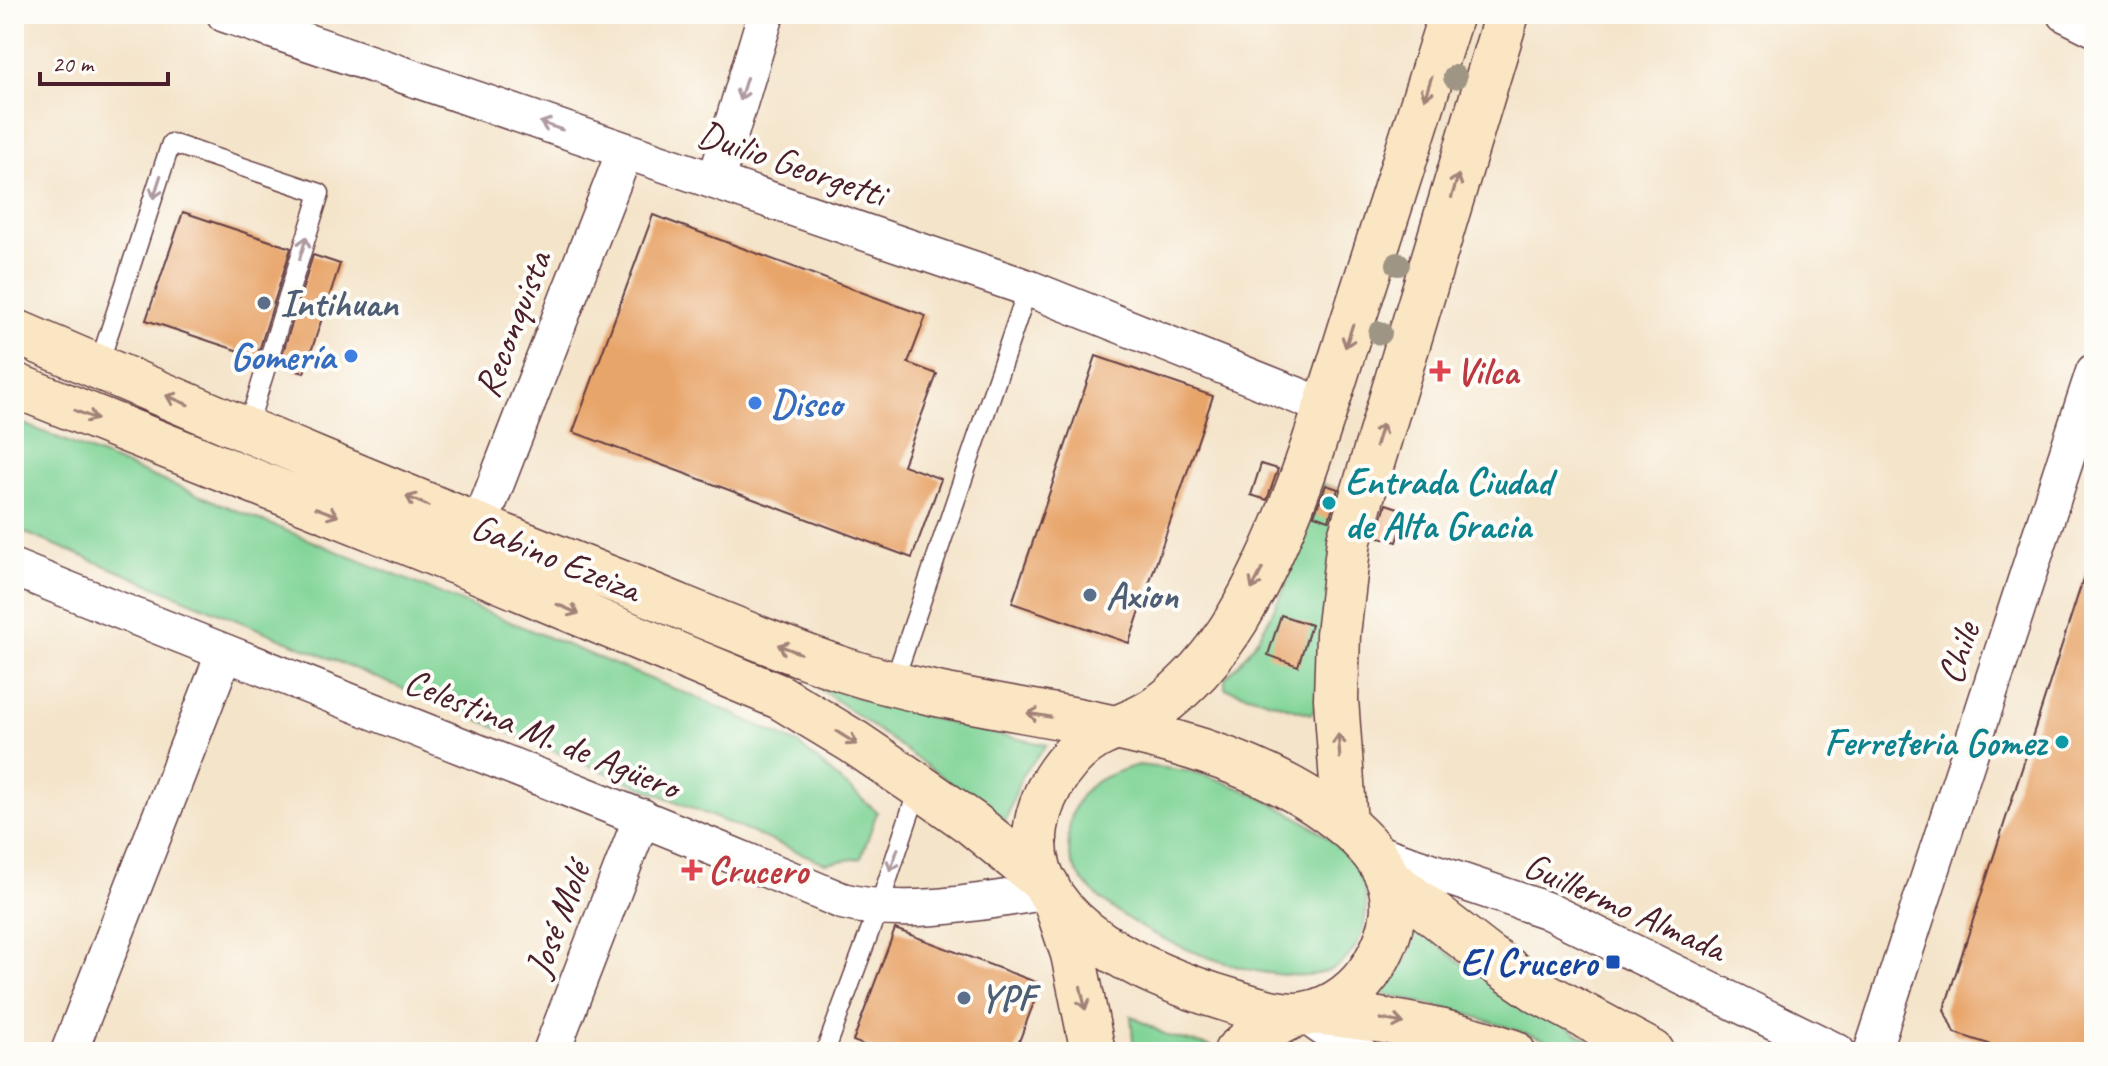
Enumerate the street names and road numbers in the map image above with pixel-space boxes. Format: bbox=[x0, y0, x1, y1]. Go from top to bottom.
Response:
street label: Duilio Georgetti bbox=[692, 109, 896, 219]
street label: Reconquista bbox=[463, 242, 563, 404]
street label: Gabino Ezeiza bbox=[465, 502, 650, 614]
street label: Chile bbox=[1927, 614, 1991, 690]
street label: Celestina M. de Agüero bbox=[398, 657, 689, 811]
street label: Guillermo Almada bbox=[1517, 841, 1736, 973]
street label: José Molé bbox=[514, 850, 603, 985]

